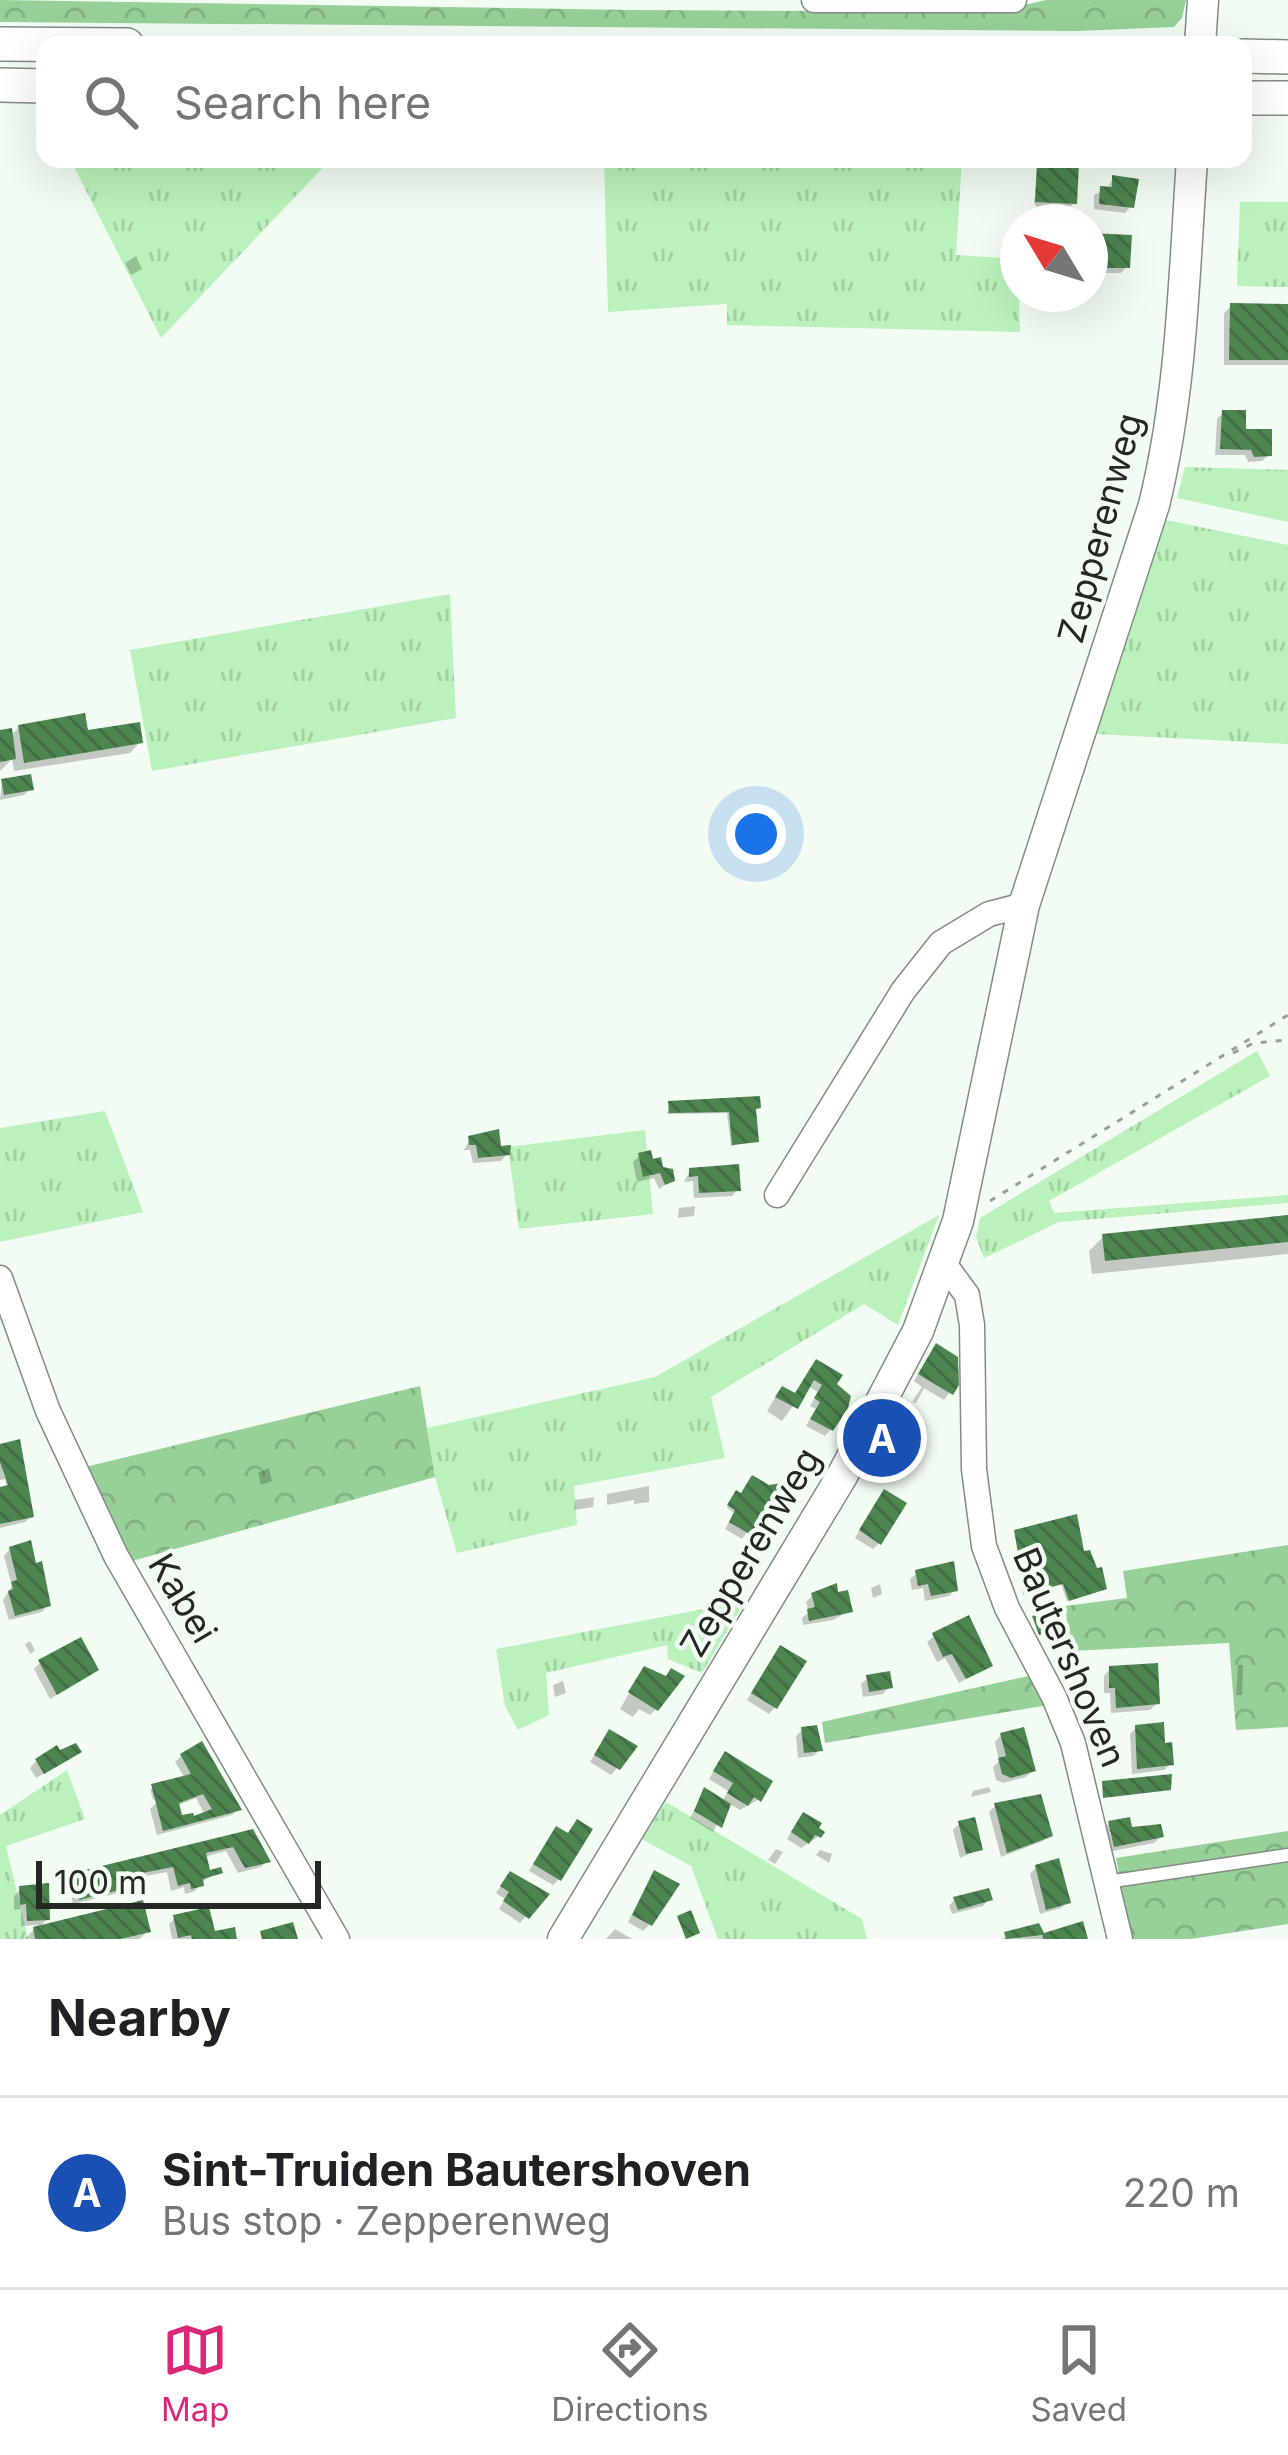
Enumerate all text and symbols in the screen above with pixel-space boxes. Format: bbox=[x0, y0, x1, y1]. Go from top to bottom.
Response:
search box bbox=[36, 36, 1252, 168]
icon: search bbox=[78, 69, 144, 135]
text: Search here bbox=[174, 75, 431, 130]
north arrow bbox=[1000, 204, 1108, 312]
street label: Zepperenweg bbox=[1048, 408, 1152, 648]
your location bbox=[726, 804, 786, 864]
pin: A bbox=[843, 1393, 921, 1483]
street label: Zepperenweg bbox=[670, 1440, 830, 1664]
street label: Bautershoven bbox=[1004, 1541, 1136, 1773]
street label: Kabei bbox=[139, 1545, 227, 1651]
scale bar bbox=[36, 1855, 321, 1908]
text: 100 m bbox=[54, 1862, 147, 1902]
text: Nearby bbox=[48, 1987, 231, 2048]
text: Sint-Truiden Bautershoven bbox=[162, 2142, 751, 2197]
text: A bbox=[72, 2169, 102, 2216]
text: 220 m bbox=[1123, 2169, 1240, 2216]
text: Bus stop · Zepperenweg bbox=[162, 2197, 611, 2244]
tab: Map bbox=[161, 2317, 229, 2429]
tab: Directions bbox=[551, 2317, 709, 2429]
tab: Saved bbox=[1030, 2317, 1127, 2429]

